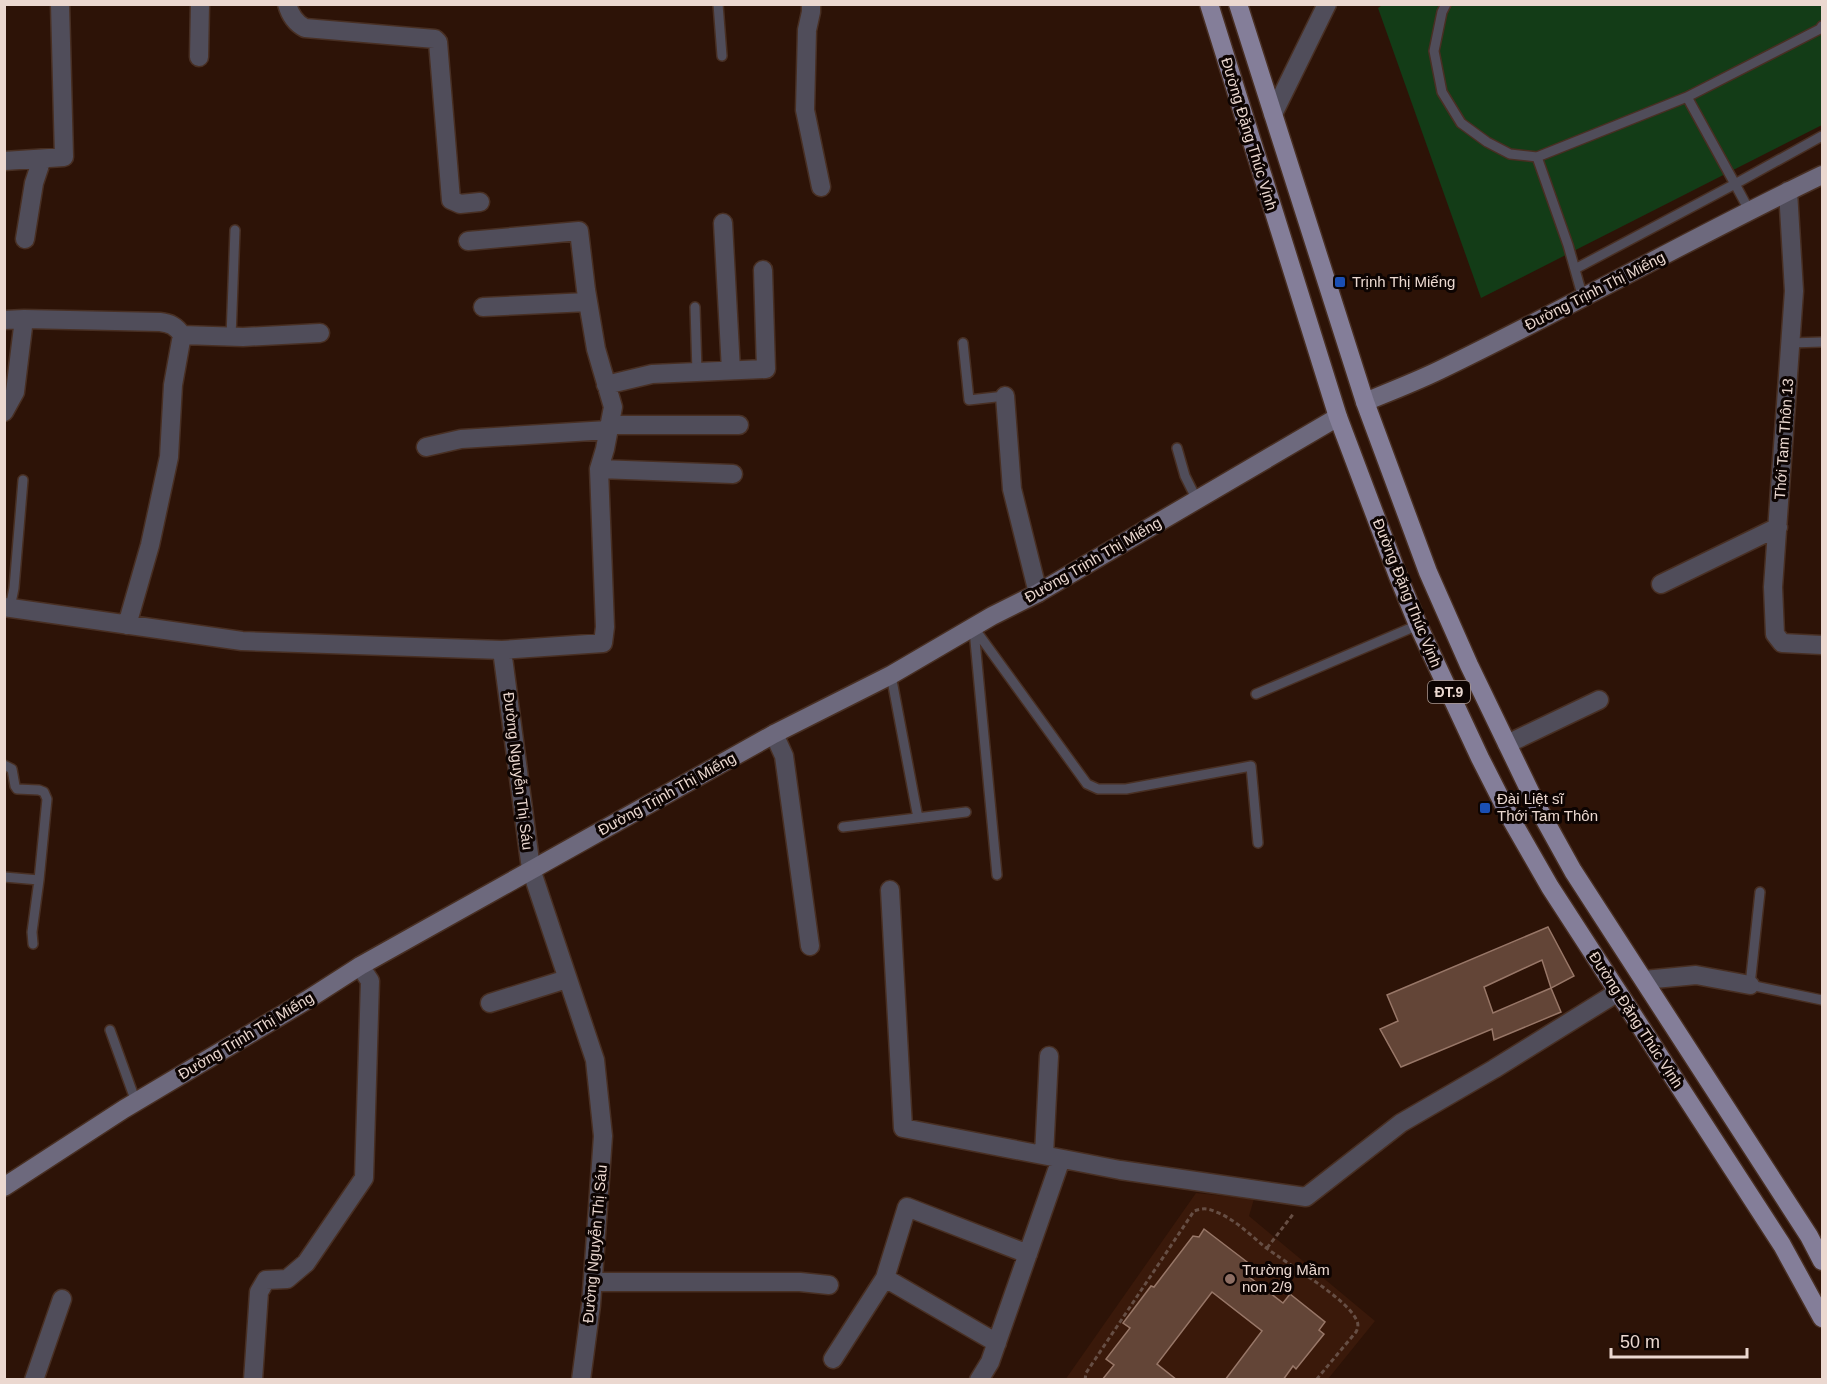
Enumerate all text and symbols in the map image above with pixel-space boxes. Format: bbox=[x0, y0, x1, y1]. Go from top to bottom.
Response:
street label: Đường Đặng Thúc Vịnh bbox=[1218, 55, 1281, 212]
street label: Đường Trịnh Thị Miếng bbox=[1522, 248, 1668, 333]
place label: Trịnh Thị Miếng bbox=[1352, 273, 1455, 290]
marker: Trịnh Thị Miếng bbox=[1333, 275, 1347, 289]
street label: Thới Tam Thôn 13 bbox=[1771, 378, 1796, 500]
street label: Đường Trịnh Thị Miếng bbox=[1022, 514, 1164, 606]
street label: Đường Đặng Thúc Vịnh bbox=[1370, 516, 1445, 670]
road number: ĐT.9 bbox=[1428, 681, 1470, 703]
street label: Đường Nguyễn Thị Sáu bbox=[500, 691, 537, 851]
street label: Đường Trịnh Thị Miếng bbox=[595, 749, 739, 838]
place label: Đài Liệt sĩ Thới Tam Thôn bbox=[1497, 790, 1598, 824]
marker: Đài Liệt sĩ Thới Tam Thôn bbox=[1478, 801, 1492, 815]
street label: Đường Đặng Thúc Vịnh bbox=[1586, 948, 1687, 1091]
street label: Đường Trịnh Thị Miếng bbox=[175, 988, 316, 1083]
street label: Đường Nguyễn Thị Sáu bbox=[579, 1164, 610, 1324]
place label: Trường Mầm non 2/9 bbox=[1242, 1261, 1330, 1295]
marker: Trường Mầm non 2/9 bbox=[1223, 1272, 1237, 1286]
scale bar bbox=[1611, 1321, 1748, 1359]
text: 50 m bbox=[1620, 1332, 1660, 1352]

